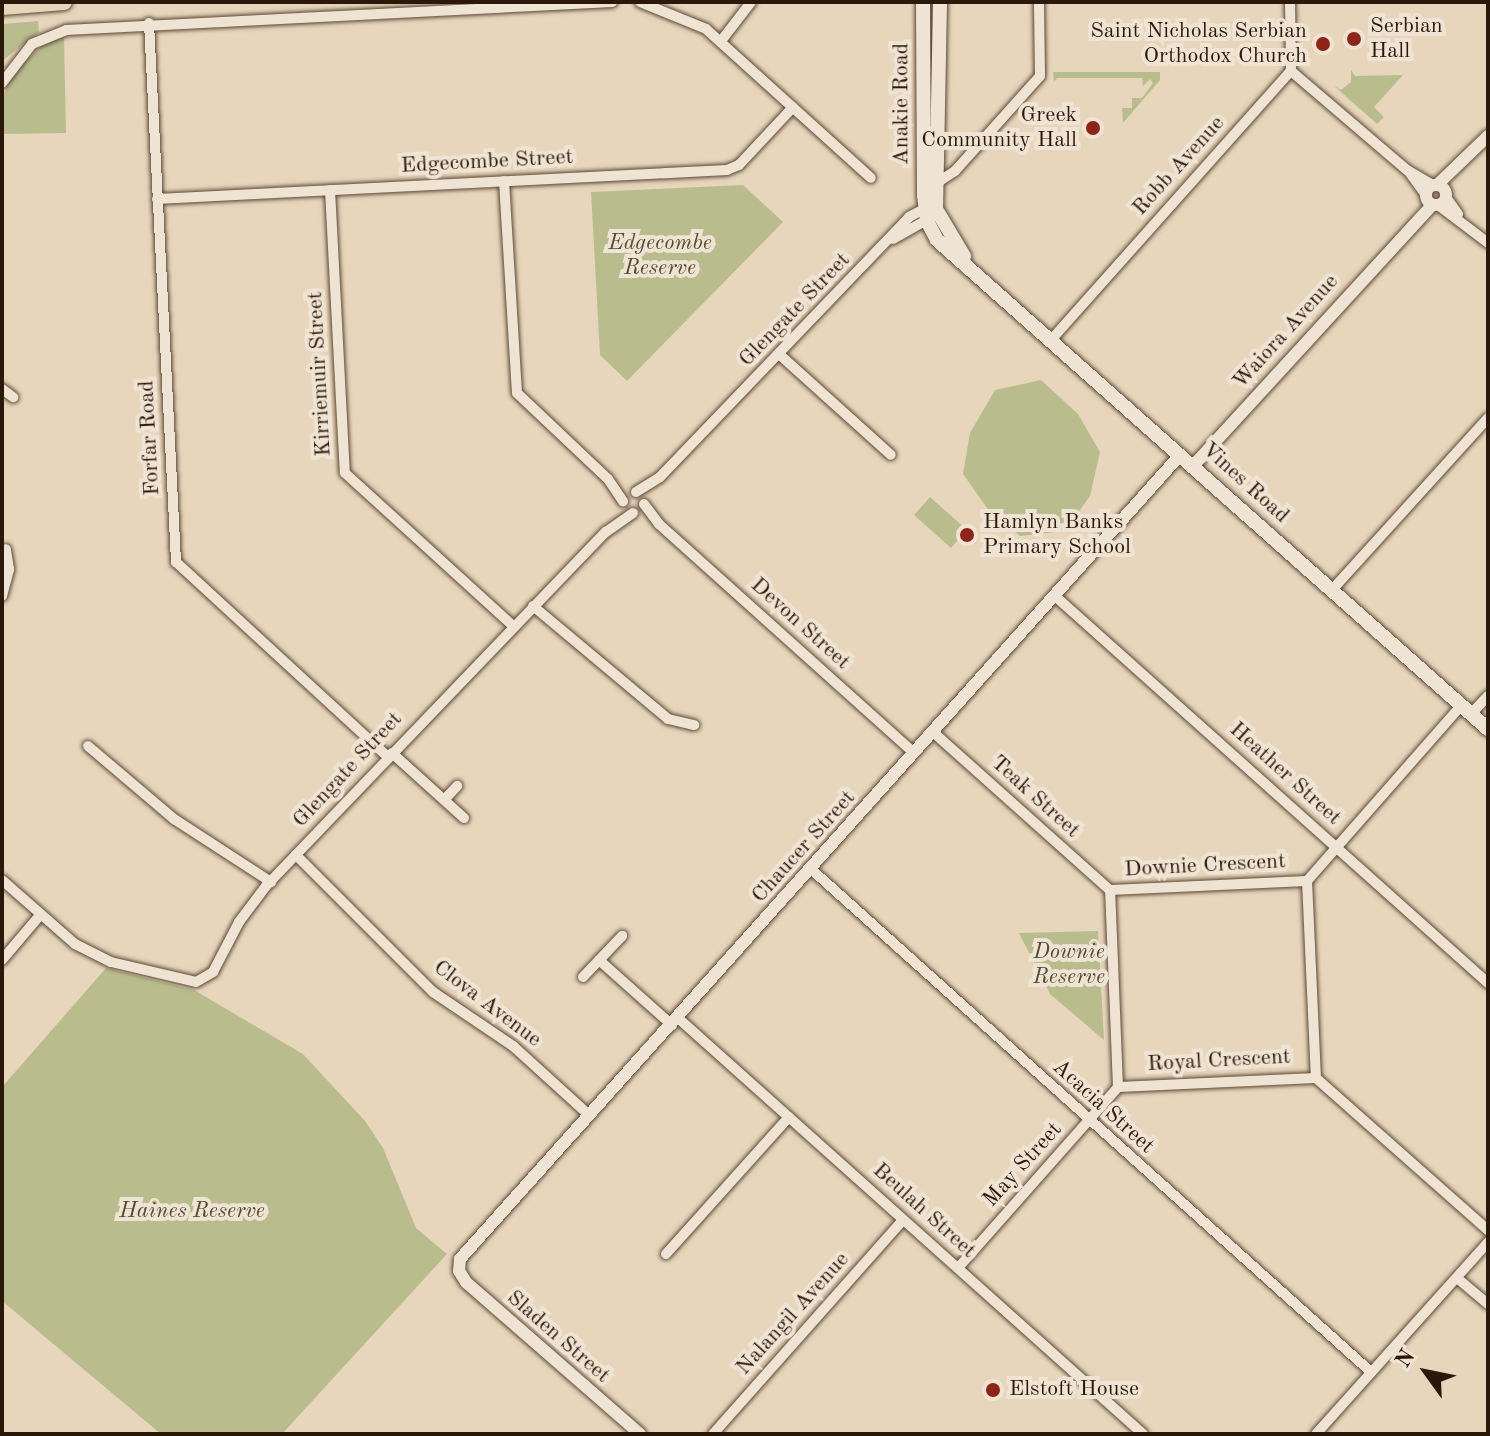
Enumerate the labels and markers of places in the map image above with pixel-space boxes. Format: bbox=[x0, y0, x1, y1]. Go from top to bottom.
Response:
place label: Serbian Hall bbox=[1370, 13, 1443, 64]
place label: Saint Nicholas Serbian Orthodox Church bbox=[1090, 18, 1307, 70]
marker: Serbian Hall bbox=[1345, 30, 1363, 48]
marker: Saint Nicholas Serbian Orthodox Church bbox=[1314, 35, 1332, 53]
place label: Greek Community Hall bbox=[921, 102, 1077, 154]
marker: Greek Community Hall bbox=[1084, 119, 1102, 137]
place label: Hamlyn Banks Primary School bbox=[983, 509, 1131, 560]
marker: Hamlyn Banks Primary School bbox=[958, 526, 976, 544]
place label: Elstoft House bbox=[1009, 1377, 1139, 1403]
marker: Elstoft House bbox=[984, 1381, 1002, 1399]

